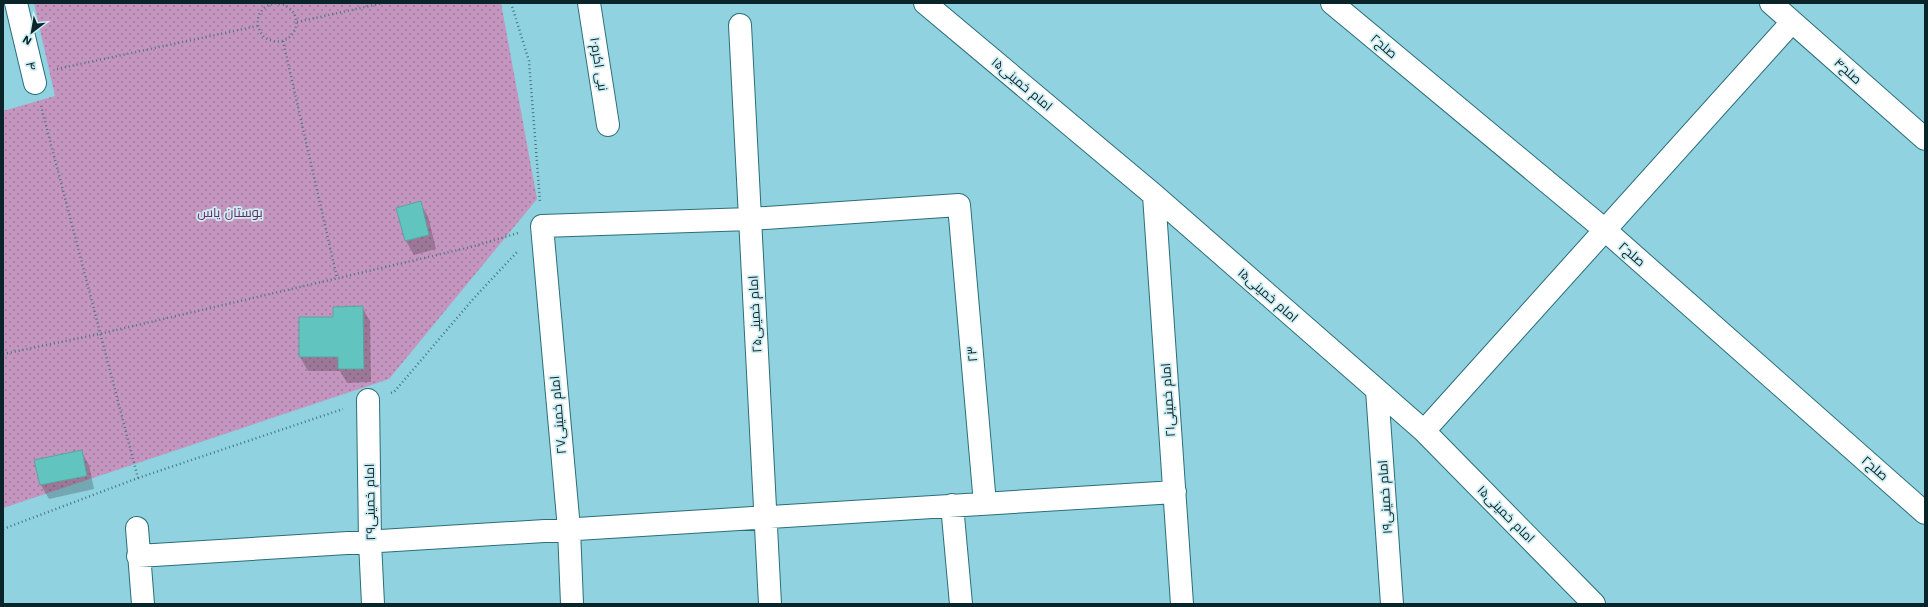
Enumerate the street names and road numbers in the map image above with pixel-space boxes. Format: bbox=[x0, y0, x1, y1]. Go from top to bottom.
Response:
street label: صلح۲ bbox=[1367, 31, 1400, 62]
street label: نبی اکرم۱۰ bbox=[585, 36, 611, 92]
street label: ۱۵امام خمینی bbox=[987, 54, 1055, 115]
street label: صلح۴ bbox=[1831, 55, 1865, 88]
street label: ۴ bbox=[23, 60, 39, 72]
street label: صلح۲ bbox=[1615, 239, 1648, 270]
street label: ۱۵امام خمینی bbox=[1234, 265, 1301, 327]
street label: امام خمینی۲۵ bbox=[745, 275, 767, 353]
street label: ۲۳ bbox=[964, 346, 980, 362]
street label: امام خمینی۲۱ bbox=[1158, 362, 1180, 438]
street label: امام خمینی۲۷ bbox=[547, 375, 571, 455]
street label: صلح۲ bbox=[1858, 453, 1891, 484]
street label: امام خمینی۱۹ bbox=[1375, 459, 1397, 535]
street label: امام خمینی۲۹ bbox=[362, 463, 380, 541]
street label: ۱۵امام خمینی bbox=[1473, 482, 1538, 547]

